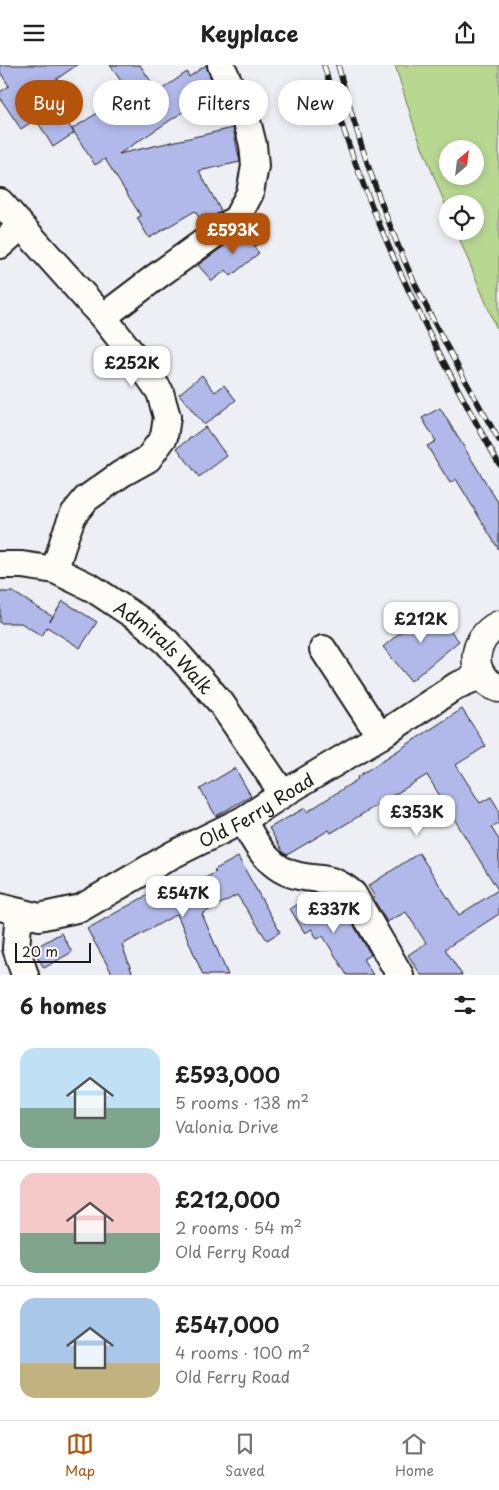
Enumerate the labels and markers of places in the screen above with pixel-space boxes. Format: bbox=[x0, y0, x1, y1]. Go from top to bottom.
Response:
pin: £593K bbox=[198, 213, 268, 255]
pin: £252K bbox=[97, 345, 167, 388]
pin: £212K bbox=[386, 601, 456, 644]
pin: £353K bbox=[382, 795, 452, 837]
pin: £547K bbox=[148, 875, 218, 918]
pin: £337K bbox=[299, 891, 369, 934]

